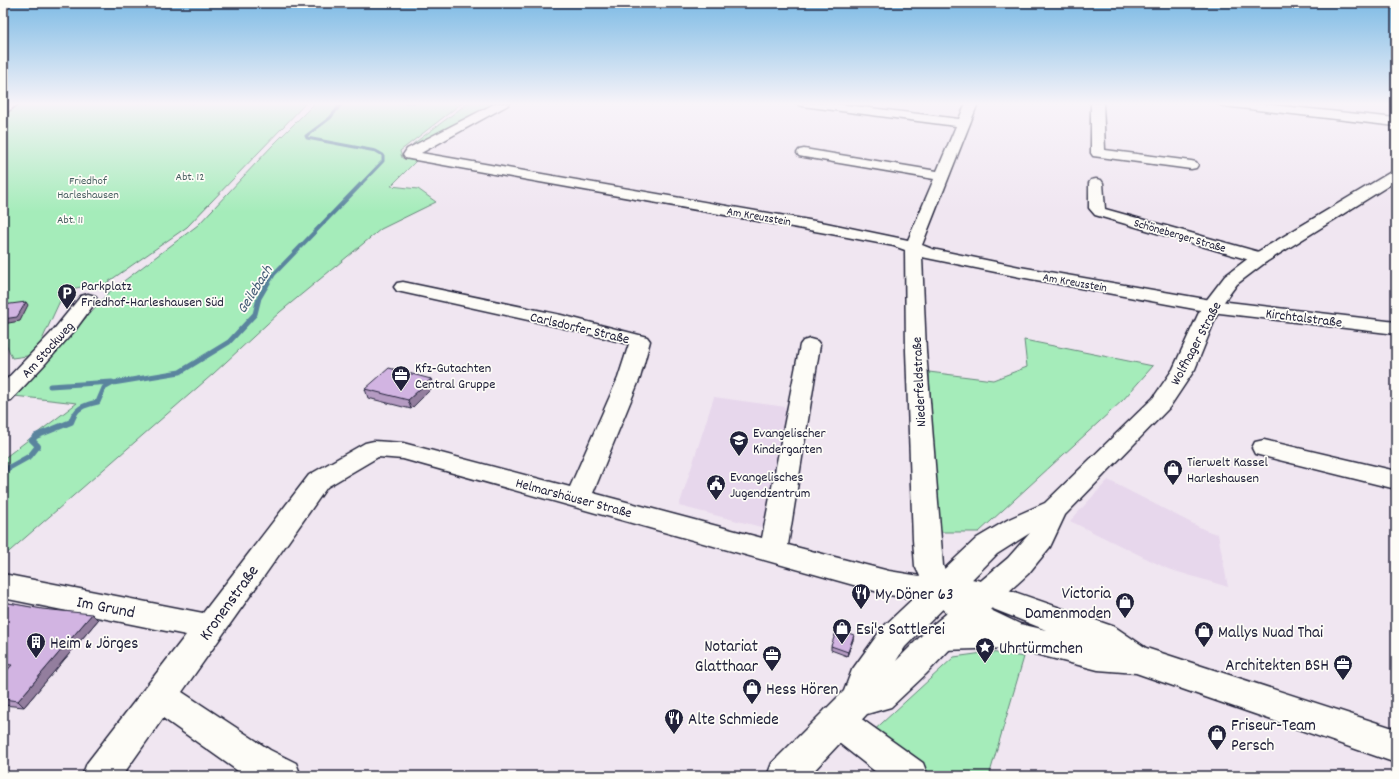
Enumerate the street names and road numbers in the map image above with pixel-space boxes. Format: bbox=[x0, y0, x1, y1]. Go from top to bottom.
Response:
street label: Am Kreuzstein bbox=[725, 203, 793, 232]
street label: Schöneberger Straße bbox=[1131, 215, 1228, 258]
street label: Am Kreuzstein bbox=[1041, 269, 1109, 298]
street label: Wolfhager Straße bbox=[1166, 299, 1227, 389]
street label: Kirchtalstraße bbox=[1264, 304, 1343, 334]
street label: Carlsdorfer Straße bbox=[528, 308, 631, 350]
street label: Am Stockweg bbox=[17, 317, 80, 383]
street label: Niederfeldstraße bbox=[908, 336, 932, 427]
street label: Helmarshäuser Straße bbox=[513, 474, 634, 524]
street label: Kronenstraße bbox=[195, 561, 266, 646]
street label: Im Grund bbox=[74, 592, 137, 626]

